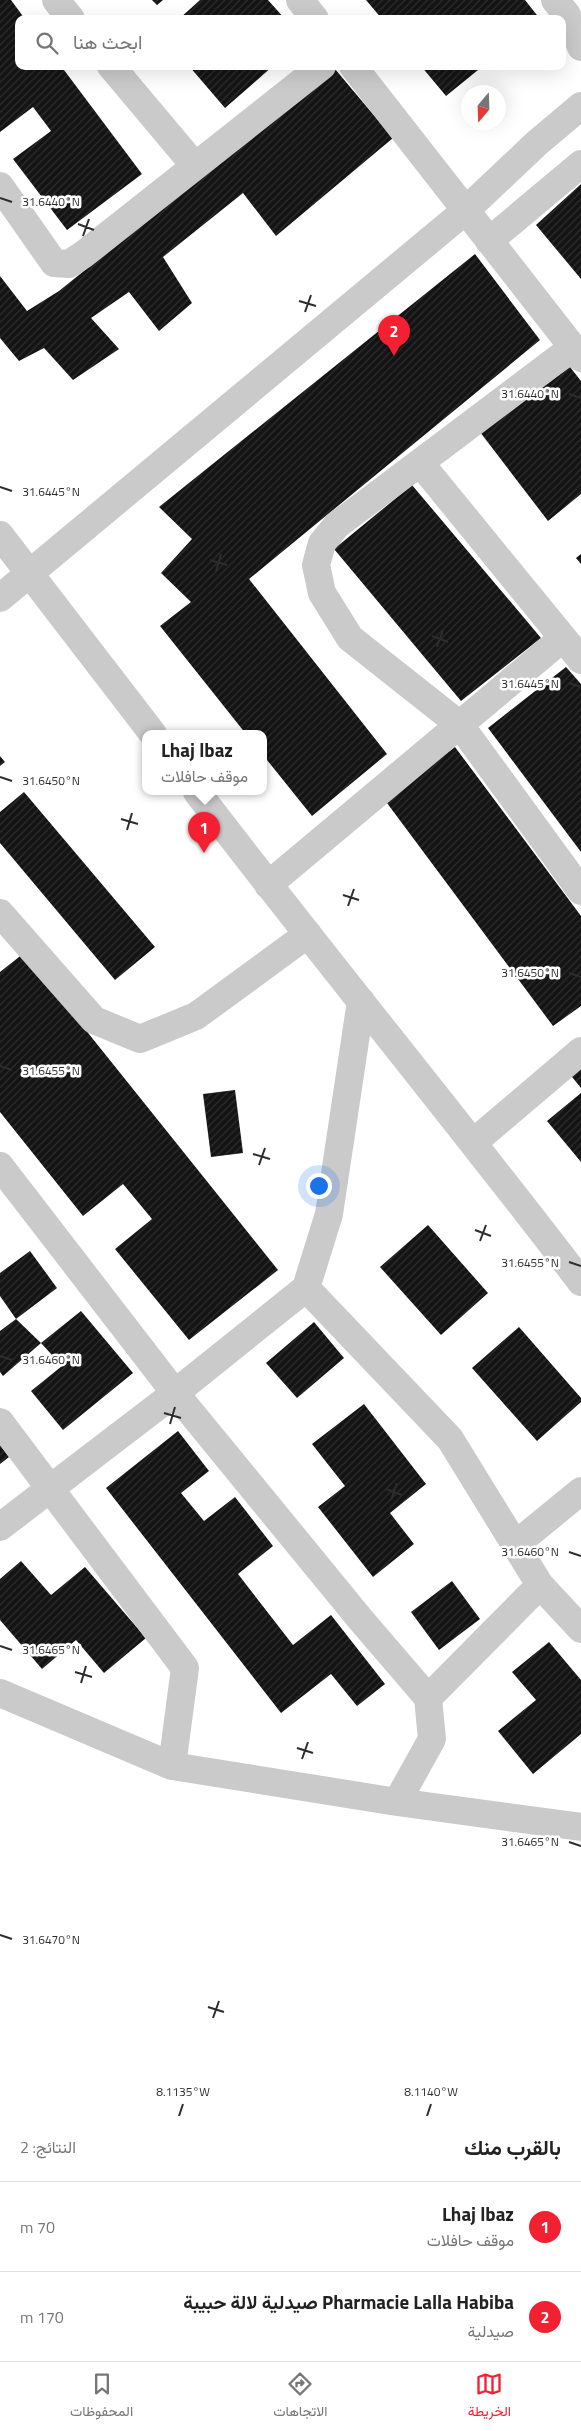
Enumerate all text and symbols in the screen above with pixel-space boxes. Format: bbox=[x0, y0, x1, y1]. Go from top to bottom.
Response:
search box bbox=[15, 15, 566, 70]
text: ابحث هنا bbox=[73, 27, 142, 56]
icon: search bbox=[33, 29, 61, 57]
north arrow bbox=[461, 85, 506, 130]
text: 31.6440°N bbox=[22, 192, 80, 211]
pin: 2 bbox=[378, 315, 410, 356]
text: 31.6440°N bbox=[501, 384, 559, 403]
text: 31.6445°N bbox=[22, 482, 80, 501]
text: 31.6445°N bbox=[501, 674, 559, 693]
popup bbox=[142, 730, 267, 795]
text: Lhaj lbaz bbox=[161, 735, 233, 764]
text: موقف حافلات bbox=[161, 764, 248, 788]
text: 31.6450°N bbox=[22, 771, 80, 790]
pin: 1 bbox=[188, 812, 220, 853]
text: 31.6450°N bbox=[501, 963, 559, 982]
text: 31.6455°N bbox=[22, 1061, 80, 1080]
your location bbox=[306, 1173, 332, 1199]
text: 31.6455°N bbox=[501, 1253, 559, 1272]
text: 31.6460°N bbox=[22, 1350, 80, 1369]
text: 31.6460°N bbox=[501, 1542, 559, 1561]
text: 31.6465°N bbox=[22, 1640, 80, 1659]
text: 31.6465°N bbox=[501, 1832, 559, 1851]
text: 31.6470°N bbox=[22, 1930, 80, 1949]
text: 8.1135°W bbox=[156, 2082, 210, 2101]
text: 8.1140°W bbox=[404, 2082, 458, 2101]
text: بالقرب منك bbox=[464, 2131, 561, 2163]
text: النتائج: 2 bbox=[20, 2135, 76, 2159]
text: Lhaj lbaz bbox=[442, 2199, 514, 2228]
text: 70 m bbox=[20, 2215, 55, 2239]
text: 1 bbox=[541, 2215, 549, 2239]
text: موقف حافلات bbox=[427, 2228, 514, 2252]
text: Pharmacie Lalla Habiba صيدلية لالة حبيبة bbox=[183, 2287, 514, 2316]
text: 170 m bbox=[20, 2305, 64, 2329]
text: 2 bbox=[541, 2305, 549, 2329]
text: صيدلية bbox=[468, 2319, 514, 2343]
tab: المحفوظات bbox=[70, 2370, 133, 2424]
tab: الاتجاهات bbox=[273, 2370, 328, 2424]
tab: الخريطة bbox=[468, 2370, 511, 2424]

